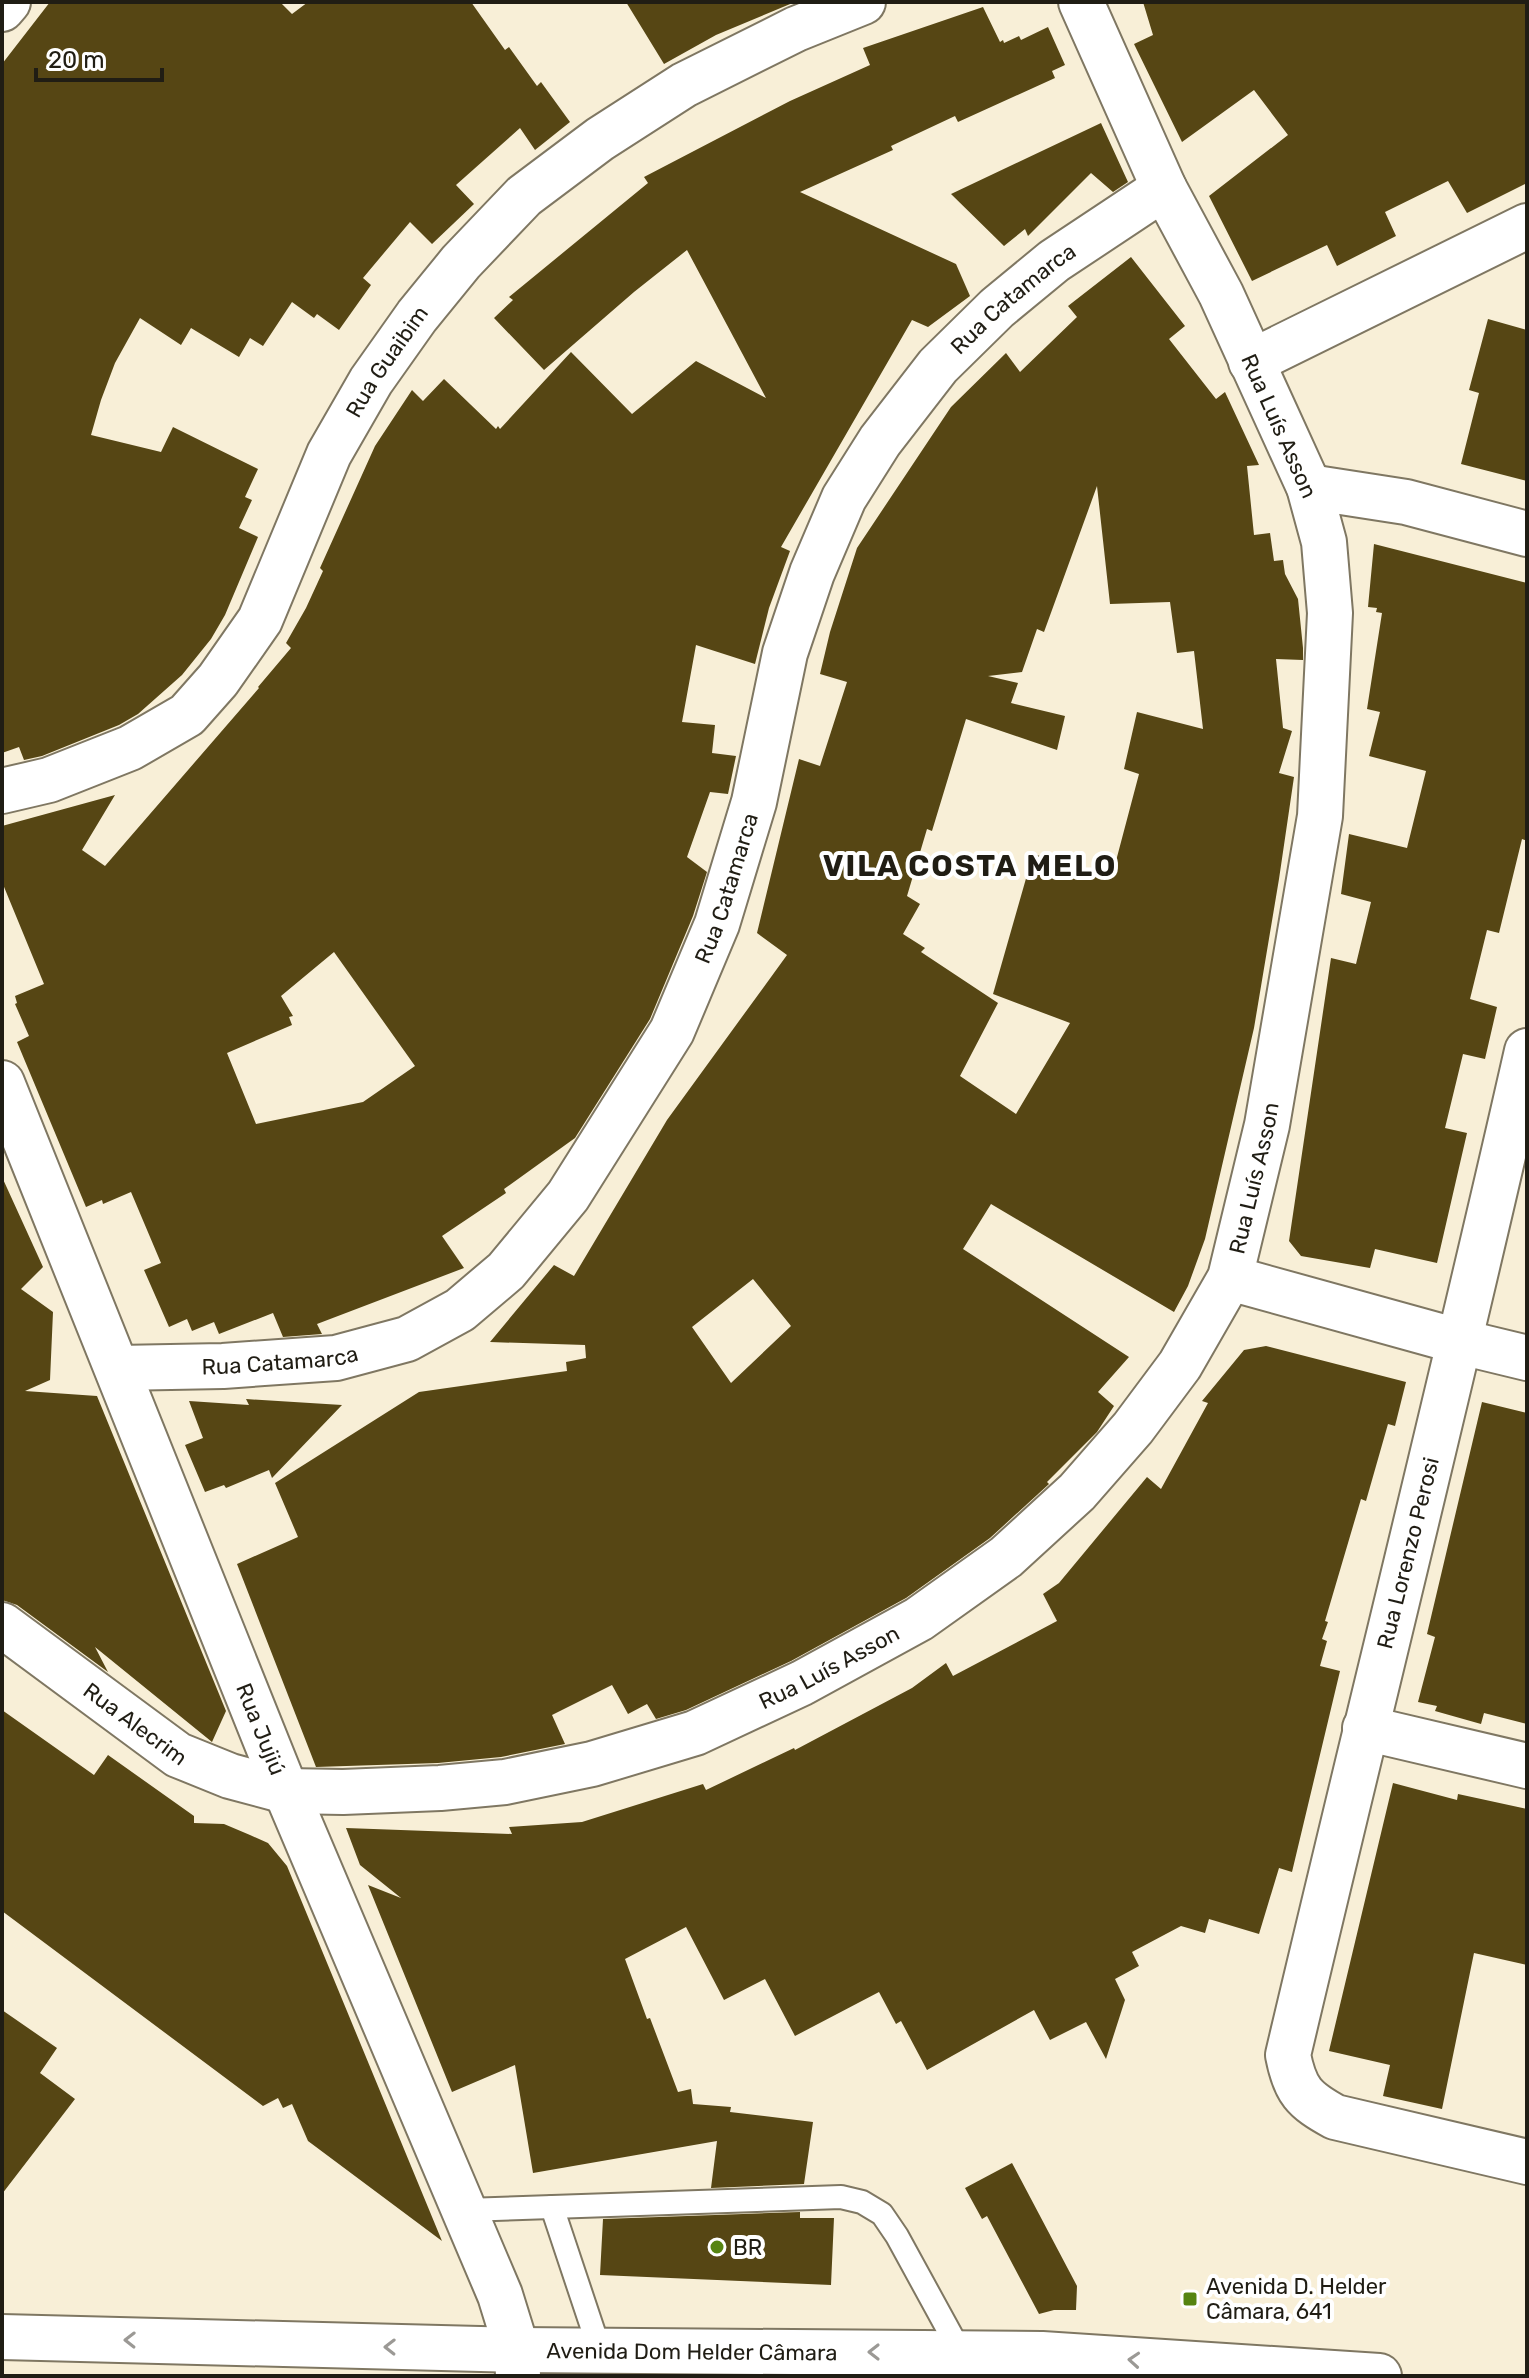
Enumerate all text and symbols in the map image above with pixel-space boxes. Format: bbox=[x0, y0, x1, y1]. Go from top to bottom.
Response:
scale bar bbox=[36, 32, 162, 82]
text: 20 m bbox=[48, 46, 105, 74]
street label: Rua Catamarca bbox=[945, 237, 1081, 360]
street label: Rua Guaibim bbox=[340, 300, 434, 422]
street label: Rua Luís Asson bbox=[1235, 350, 1323, 502]
street label: Rua Catamarca bbox=[689, 810, 763, 967]
district label: VILA COSTA MELO bbox=[823, 848, 1117, 884]
street label: Rua Luís Asson bbox=[1223, 1100, 1284, 1257]
street label: Rua Catamarca bbox=[201, 1339, 361, 1380]
street label: Rua Lorenzo Perosi bbox=[1371, 1454, 1445, 1652]
street label: Rua Luís Asson bbox=[754, 1619, 904, 1715]
street label: Rua Alecrim bbox=[78, 1676, 193, 1771]
street label: Rua Jujiú bbox=[231, 1679, 292, 1779]
place label: BR bbox=[733, 2234, 762, 2261]
marker: BR bbox=[708, 2238, 726, 2256]
place label: Avenida D. Helder Câmara, 641 bbox=[1206, 2273, 1387, 2325]
marker: Avenida D. Helder Câmara, 641 bbox=[1181, 2290, 1199, 2308]
one-way arrow bbox=[123, 2332, 136, 2349]
street label: Avenida Dom Helder Câmara bbox=[546, 2337, 838, 2366]
one-way arrow bbox=[383, 2338, 396, 2355]
one-way arrow bbox=[867, 2343, 880, 2361]
one-way arrow bbox=[1127, 2352, 1140, 2369]

